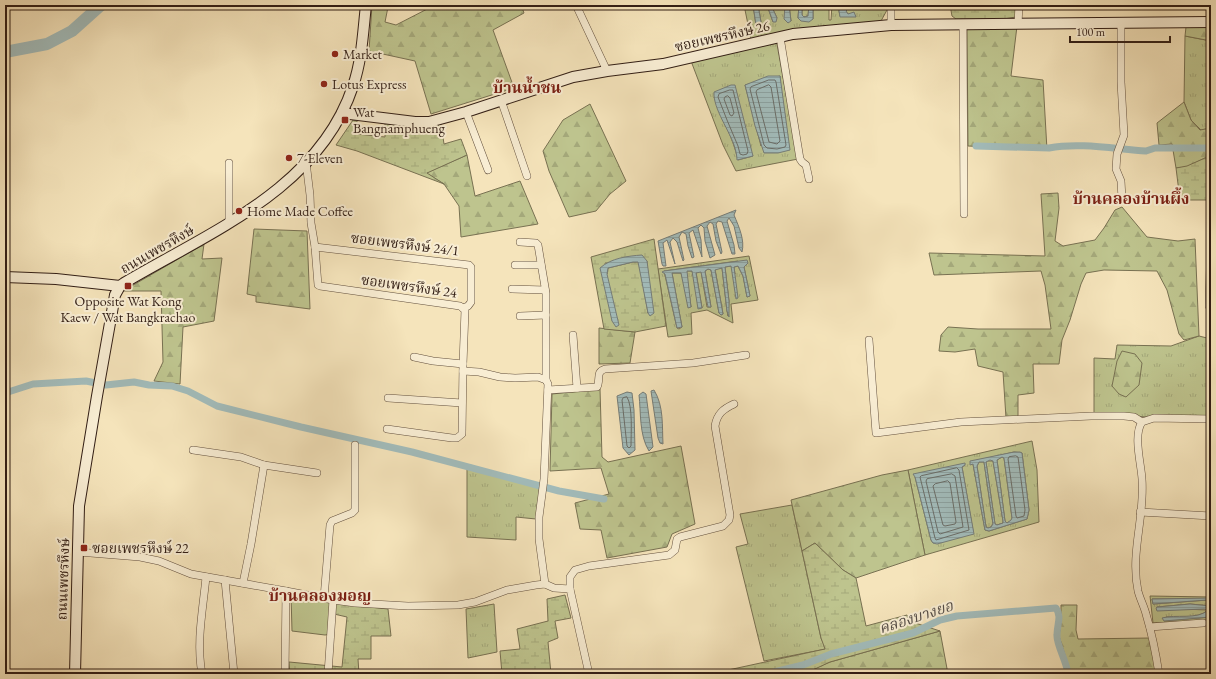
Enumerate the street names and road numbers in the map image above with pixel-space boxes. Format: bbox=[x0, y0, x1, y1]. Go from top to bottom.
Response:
street label: ซอยเพชรหึงษ์ 26 bbox=[673, 16, 771, 56]
street label: ถนนเพชรหึงษ์ bbox=[117, 220, 197, 277]
street label: ซอยเพชรหึงษ์ 24/1 bbox=[350, 228, 460, 260]
street label: ซอยเพชรหึงษ์ 24 bbox=[360, 270, 458, 302]
street label: ถนนเพชรหึงษ์ bbox=[53, 537, 73, 620]

